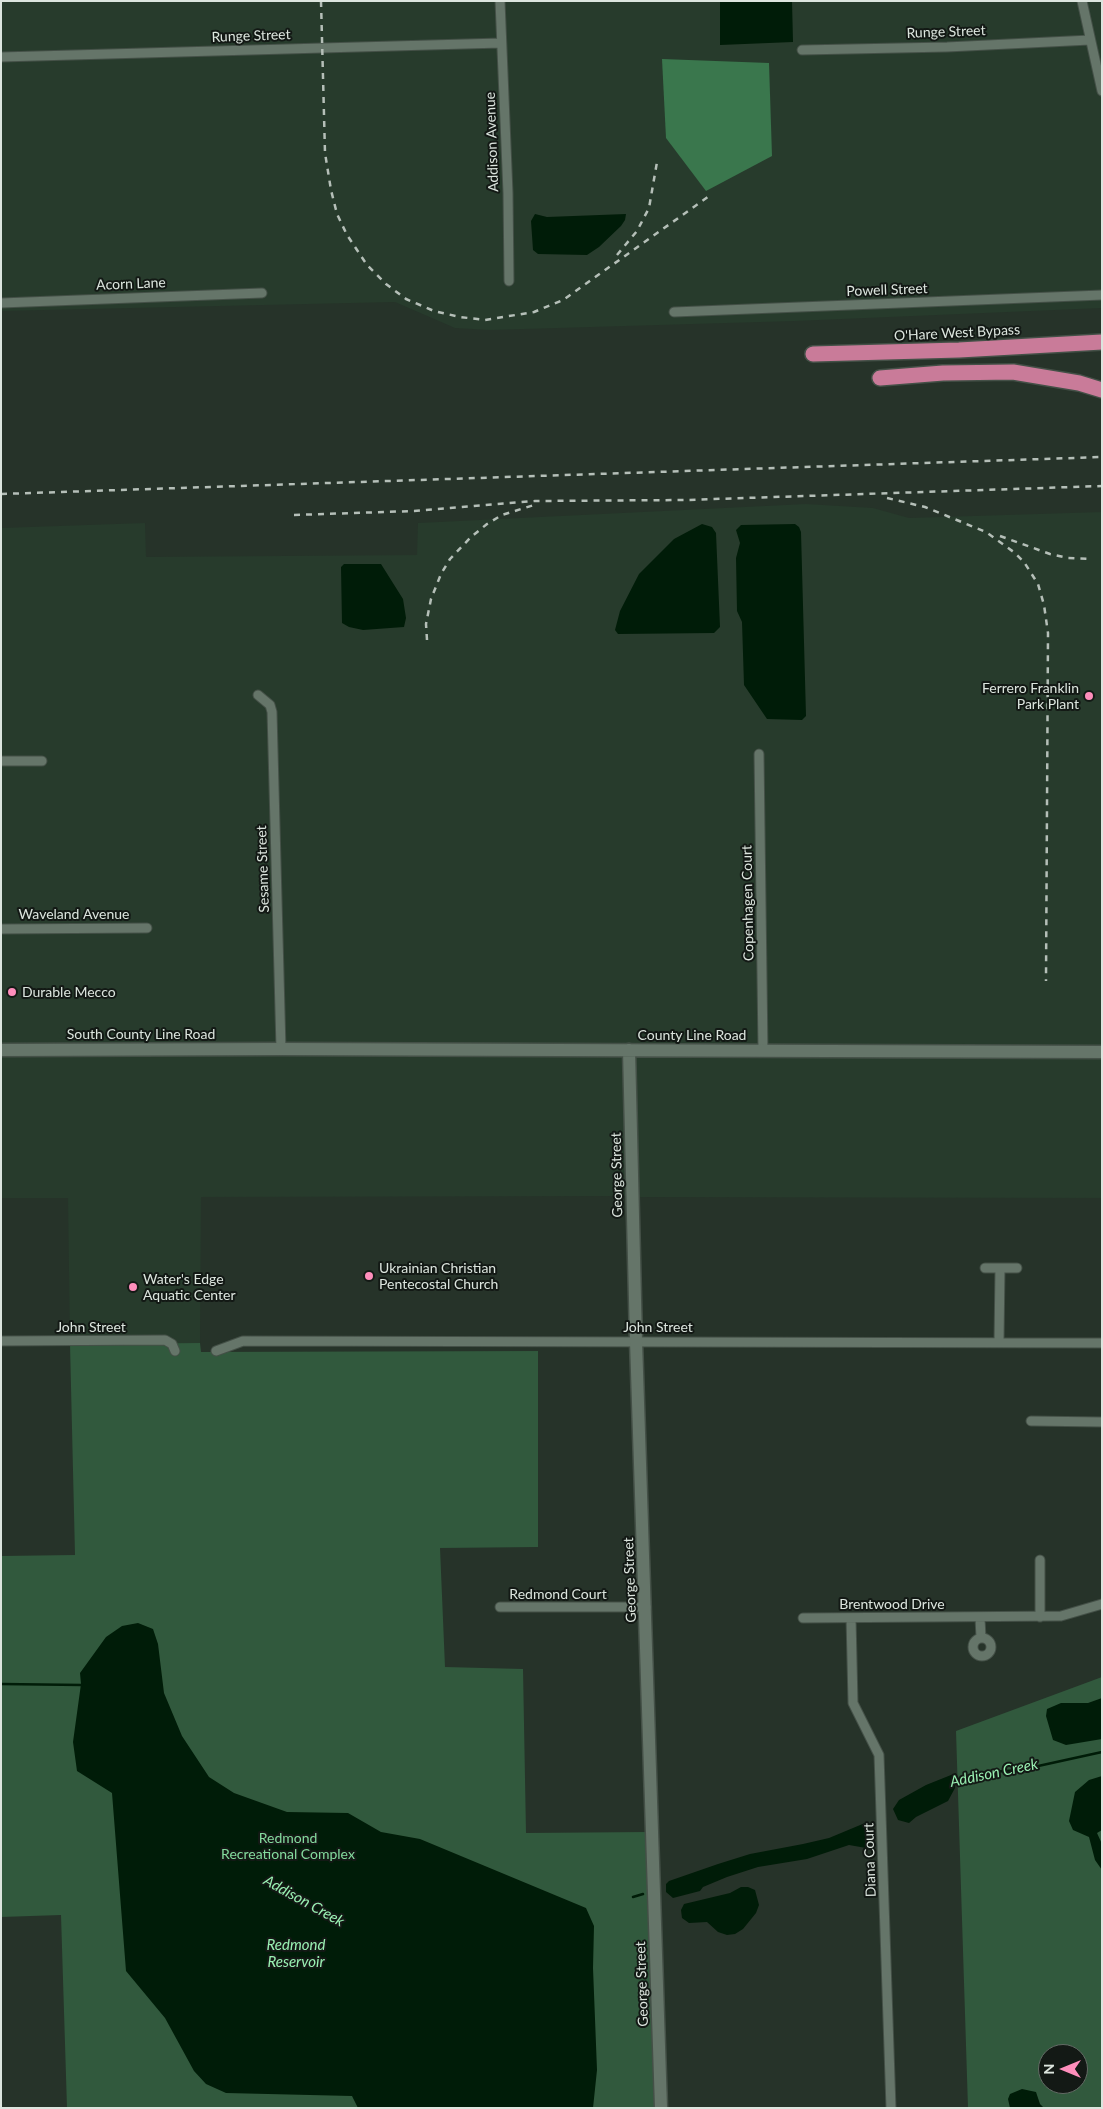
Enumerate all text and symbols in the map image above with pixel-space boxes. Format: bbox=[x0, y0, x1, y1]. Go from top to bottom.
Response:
street label: Runge Street bbox=[906, 22, 986, 42]
street label: Runge Street bbox=[211, 26, 291, 46]
street label: Addison Avenue bbox=[482, 92, 502, 192]
street label: Acorn Lane bbox=[96, 274, 166, 294]
street label: Powell Street bbox=[846, 280, 928, 300]
street label: O'Hare West Bypass bbox=[894, 321, 1020, 345]
place label: Ferrero Franklin Park Plant bbox=[982, 680, 1079, 712]
marker: Ferrero Franklin Park Plant bbox=[1083, 690, 1095, 702]
street label: Sesame Street bbox=[253, 825, 273, 913]
street label: Copenhagen Court bbox=[739, 845, 757, 961]
street label: Waveland Avenue bbox=[19, 906, 129, 922]
place label: Durable Mecco bbox=[22, 984, 116, 1000]
marker: Durable Mecco bbox=[6, 986, 18, 998]
street label: South County Line Road bbox=[67, 1026, 215, 1042]
street label: County Line Road bbox=[638, 1027, 746, 1043]
street label: George Street bbox=[608, 1132, 626, 1218]
place label: Ukrainian Christian Pentecostal Church bbox=[379, 1260, 498, 1292]
marker: Ukrainian Christian Pentecostal Church bbox=[363, 1270, 375, 1282]
place label: Water's Edge Aquatic Center bbox=[143, 1271, 236, 1304]
marker: Water's Edge Aquatic Center bbox=[127, 1281, 139, 1293]
street label: John Street bbox=[56, 1319, 126, 1335]
street label: John Street bbox=[623, 1319, 693, 1335]
street label: George Street bbox=[620, 1537, 640, 1623]
street label: Redmond Court bbox=[509, 1586, 607, 1602]
street label: Brentwood Drive bbox=[839, 1596, 945, 1612]
water label: Addison Creek bbox=[948, 1755, 1040, 1791]
street label: Diana Court bbox=[860, 1823, 880, 1897]
park label: Redmond Recreational Complex bbox=[221, 1830, 355, 1862]
water label: Addison Creek bbox=[261, 1871, 347, 1931]
water label: Redmond Reservoir bbox=[267, 1936, 325, 1971]
street label: George Street bbox=[632, 1941, 652, 2027]
north arrow bbox=[1038, 2044, 1088, 2094]
text: N bbox=[1040, 2064, 1057, 2074]

